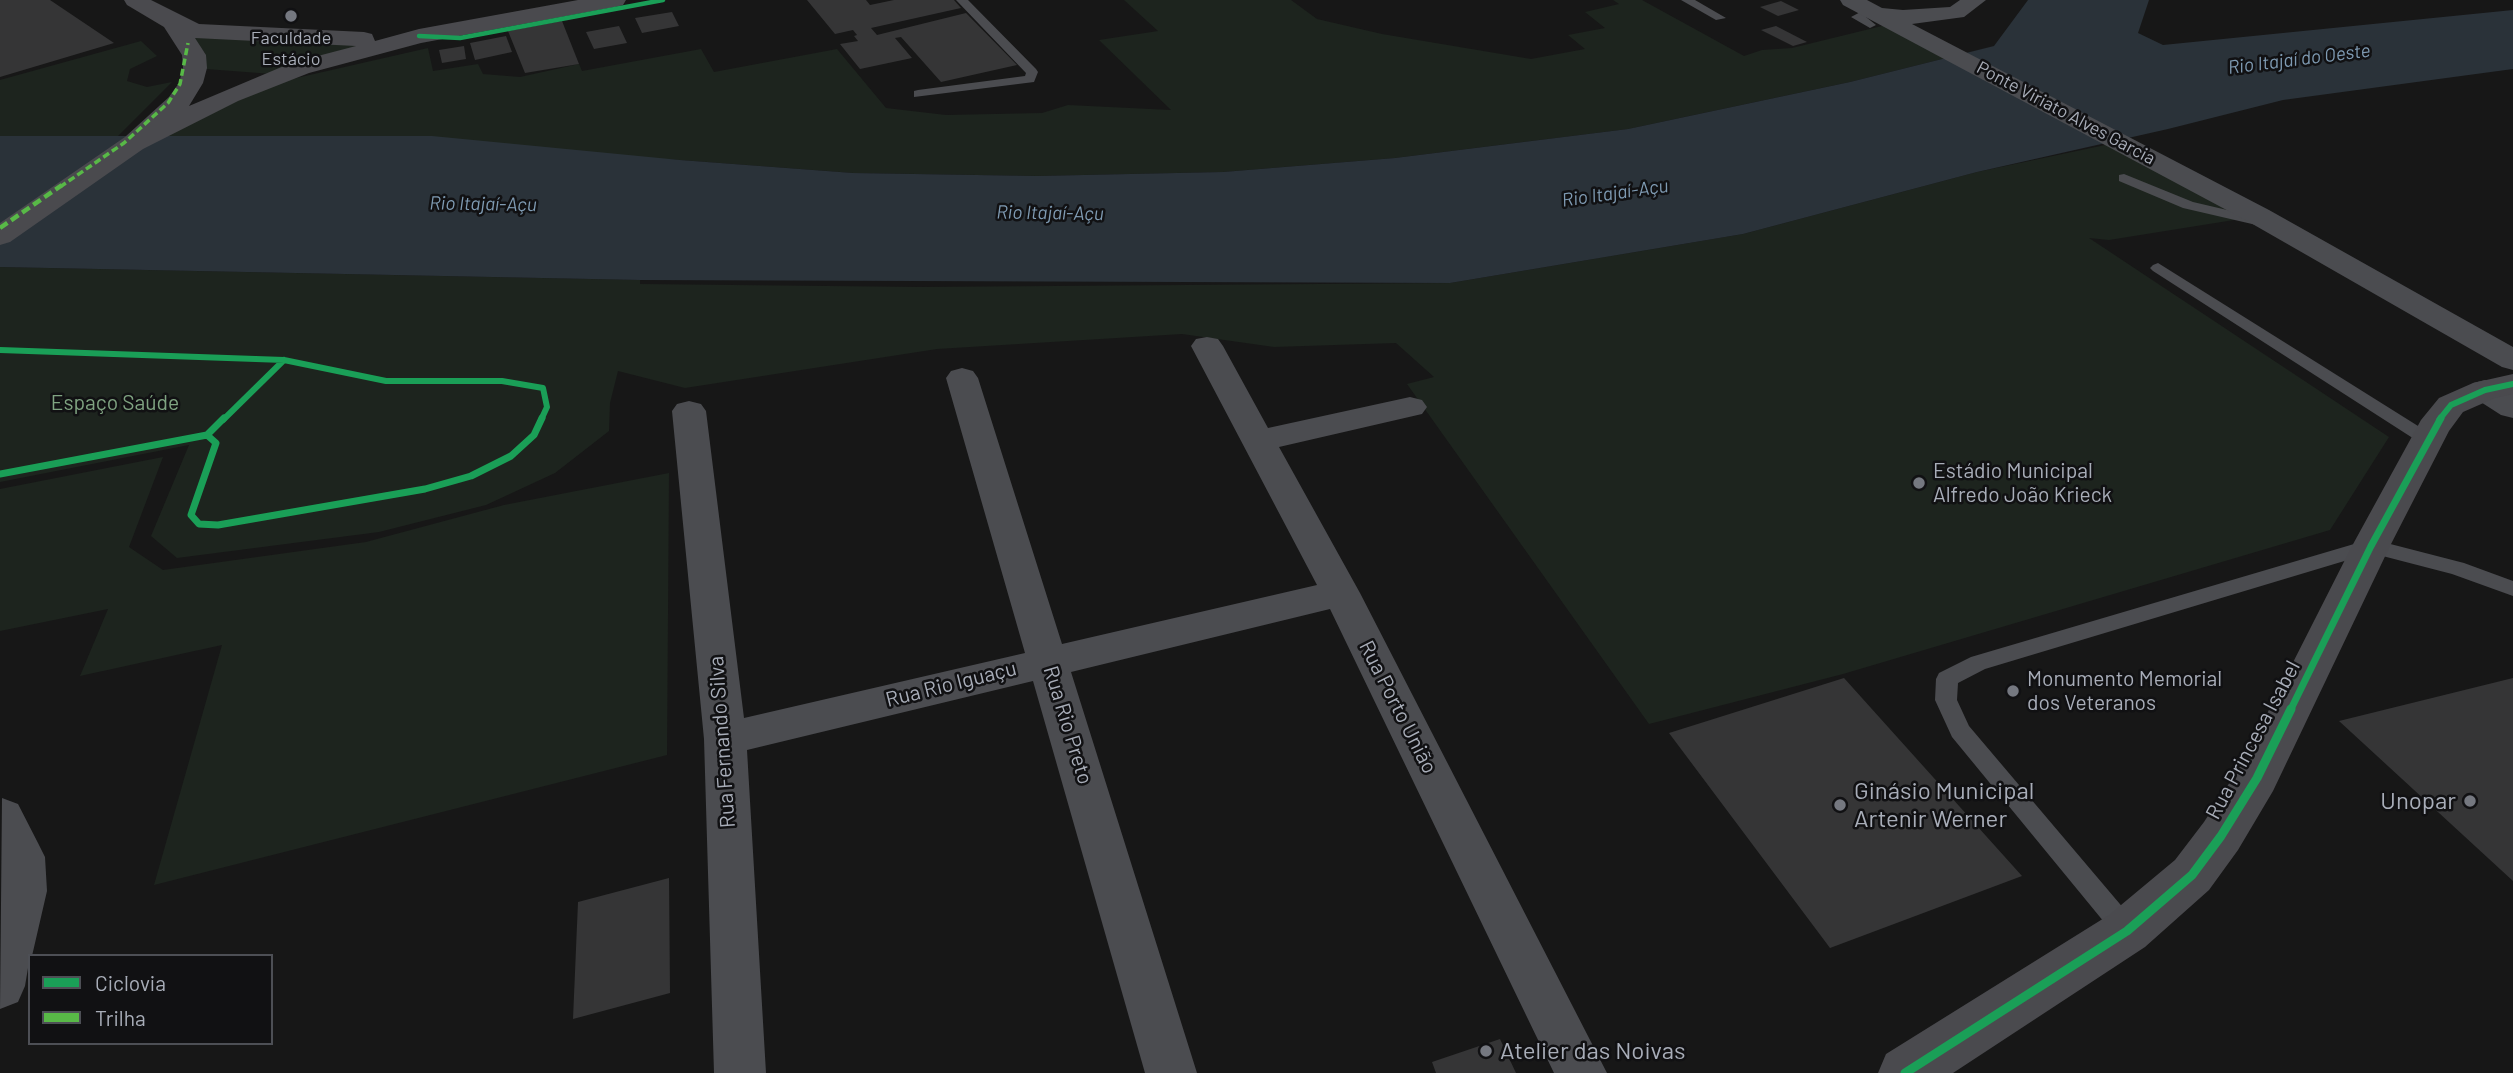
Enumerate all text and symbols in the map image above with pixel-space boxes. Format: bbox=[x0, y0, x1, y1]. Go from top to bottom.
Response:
marker: Faculdade Estácio bbox=[283, 8, 299, 24]
place label: Faculdade Estácio bbox=[251, 27, 331, 70]
water label: Rio Itajaí do Oeste bbox=[2227, 39, 2371, 79]
street label: Ponte Viriato Alves Garcia bbox=[1973, 57, 2159, 169]
water label: Rio Itajaí-Açu bbox=[1560, 174, 1670, 212]
water label: Rio Itajaí-Açu bbox=[429, 192, 537, 216]
water label: Rio Itajaí-Açu bbox=[996, 201, 1104, 225]
park label: Espaço Saúde bbox=[51, 390, 179, 416]
place label: Estádio Municipal Alfredo João Krieck bbox=[1933, 458, 2112, 508]
marker: Estádio Municipal Alfredo João Krieck bbox=[1911, 475, 1927, 491]
street label: Rua Porto União bbox=[1354, 636, 1442, 778]
street label: Rua Fernando Silva bbox=[703, 655, 741, 829]
street label: Rua Rio Iguaçu bbox=[883, 656, 1019, 712]
street label: Rua Princesa Isabel bbox=[2201, 656, 2305, 824]
street label: Rua Rio Preto bbox=[1038, 663, 1098, 787]
place label: Monumento Memorial dos Veteranos bbox=[2027, 666, 2222, 716]
marker: Monumento Memorial dos Veteranos bbox=[2005, 683, 2021, 699]
place label: Ginásio Municipal Artenir Werner bbox=[1854, 777, 2034, 833]
place label: Unopar bbox=[2380, 787, 2456, 815]
marker: Unopar bbox=[2462, 793, 2478, 809]
marker: Ginásio Municipal Artenir Werner bbox=[1832, 797, 1848, 813]
legend bbox=[28, 954, 273, 1045]
text: Ciclovia bbox=[95, 970, 166, 995]
text: Trilha bbox=[95, 1005, 146, 1030]
place label: Atelier das Noivas bbox=[1500, 1037, 1685, 1065]
marker: Atelier das Noivas bbox=[1478, 1043, 1494, 1059]

